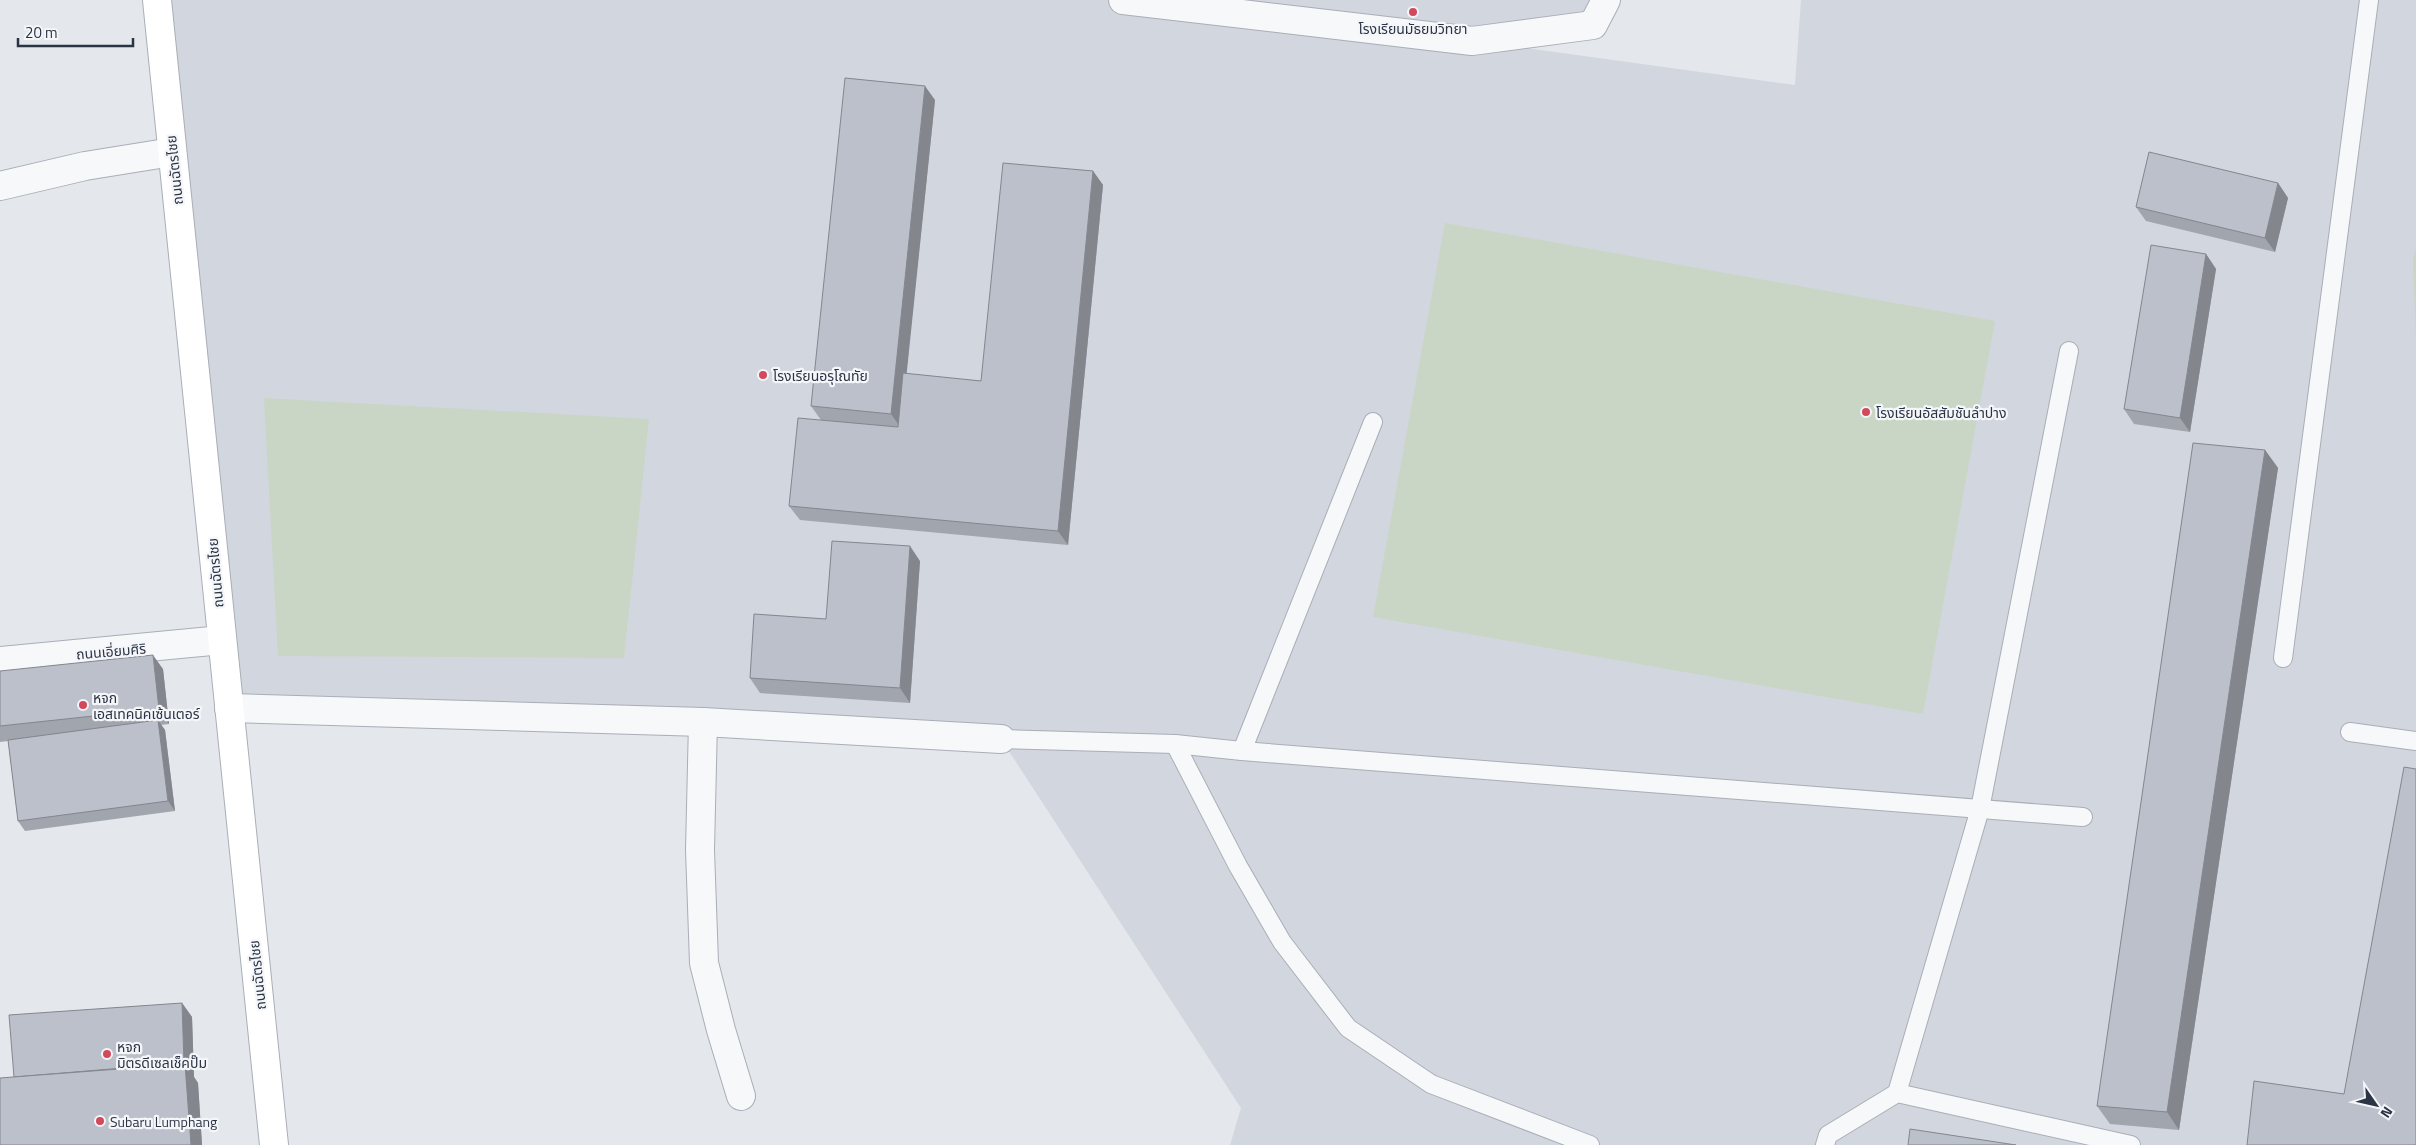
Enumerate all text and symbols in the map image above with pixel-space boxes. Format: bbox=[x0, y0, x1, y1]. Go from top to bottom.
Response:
marker: โรงเรียนมัธยมวิทยา bbox=[1407, 6, 1419, 18]
scale bar bbox=[18, 15, 132, 47]
place label: โรงเรียนมัธยมวิทยา bbox=[1359, 18, 1467, 39]
text: 20 m bbox=[25, 21, 58, 44]
street label: ถนนฉัตรไชย bbox=[160, 134, 188, 206]
place label: โรงเรียนอรุโณทัย bbox=[773, 365, 868, 386]
marker: โรงเรียนอรุโณทัย bbox=[757, 369, 769, 381]
place label: โรงเรียนอัสสัมชันลำปาง bbox=[1876, 402, 2007, 423]
marker: โรงเรียนอัสสัมชันลำปาง bbox=[1860, 406, 1872, 418]
street label: ถนนฉัตรไชย bbox=[201, 537, 229, 609]
street label: ถนนเอี่ยมศิริ bbox=[75, 637, 147, 665]
place label: หจก เอสเทคนิคเซ้นเตอร์ bbox=[93, 687, 200, 724]
marker: หจก เอสเทคนิคเซ้นเตอร์ bbox=[77, 699, 89, 711]
street label: ถนนฉัตรไชย bbox=[243, 939, 271, 1011]
place label: หจก มิตรดีเซลเช็คปั๊ม bbox=[117, 1036, 207, 1073]
marker: หจก มิตรดีเซลเช็คปั๊ม bbox=[101, 1048, 113, 1060]
north arrow bbox=[2351, 1080, 2401, 1130]
text: N bbox=[2376, 1103, 2399, 1122]
place label: Subaru Lumphang bbox=[110, 1111, 217, 1132]
marker: Subaru Lumphang bbox=[94, 1115, 106, 1127]

